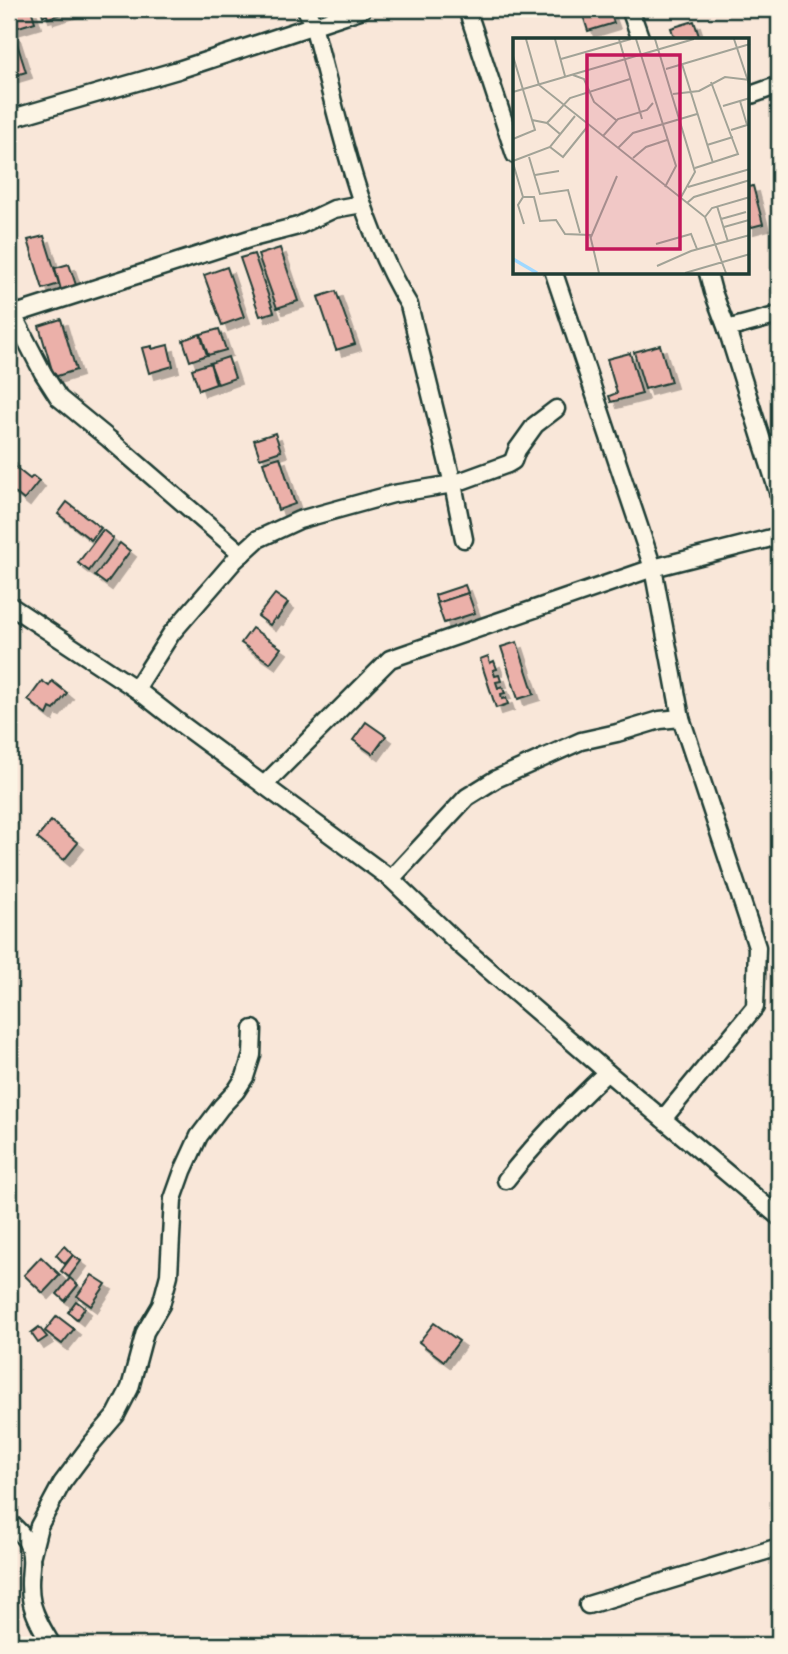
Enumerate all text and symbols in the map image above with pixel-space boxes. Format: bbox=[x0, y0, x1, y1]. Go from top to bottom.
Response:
inset map bbox=[513, 38, 750, 275]

